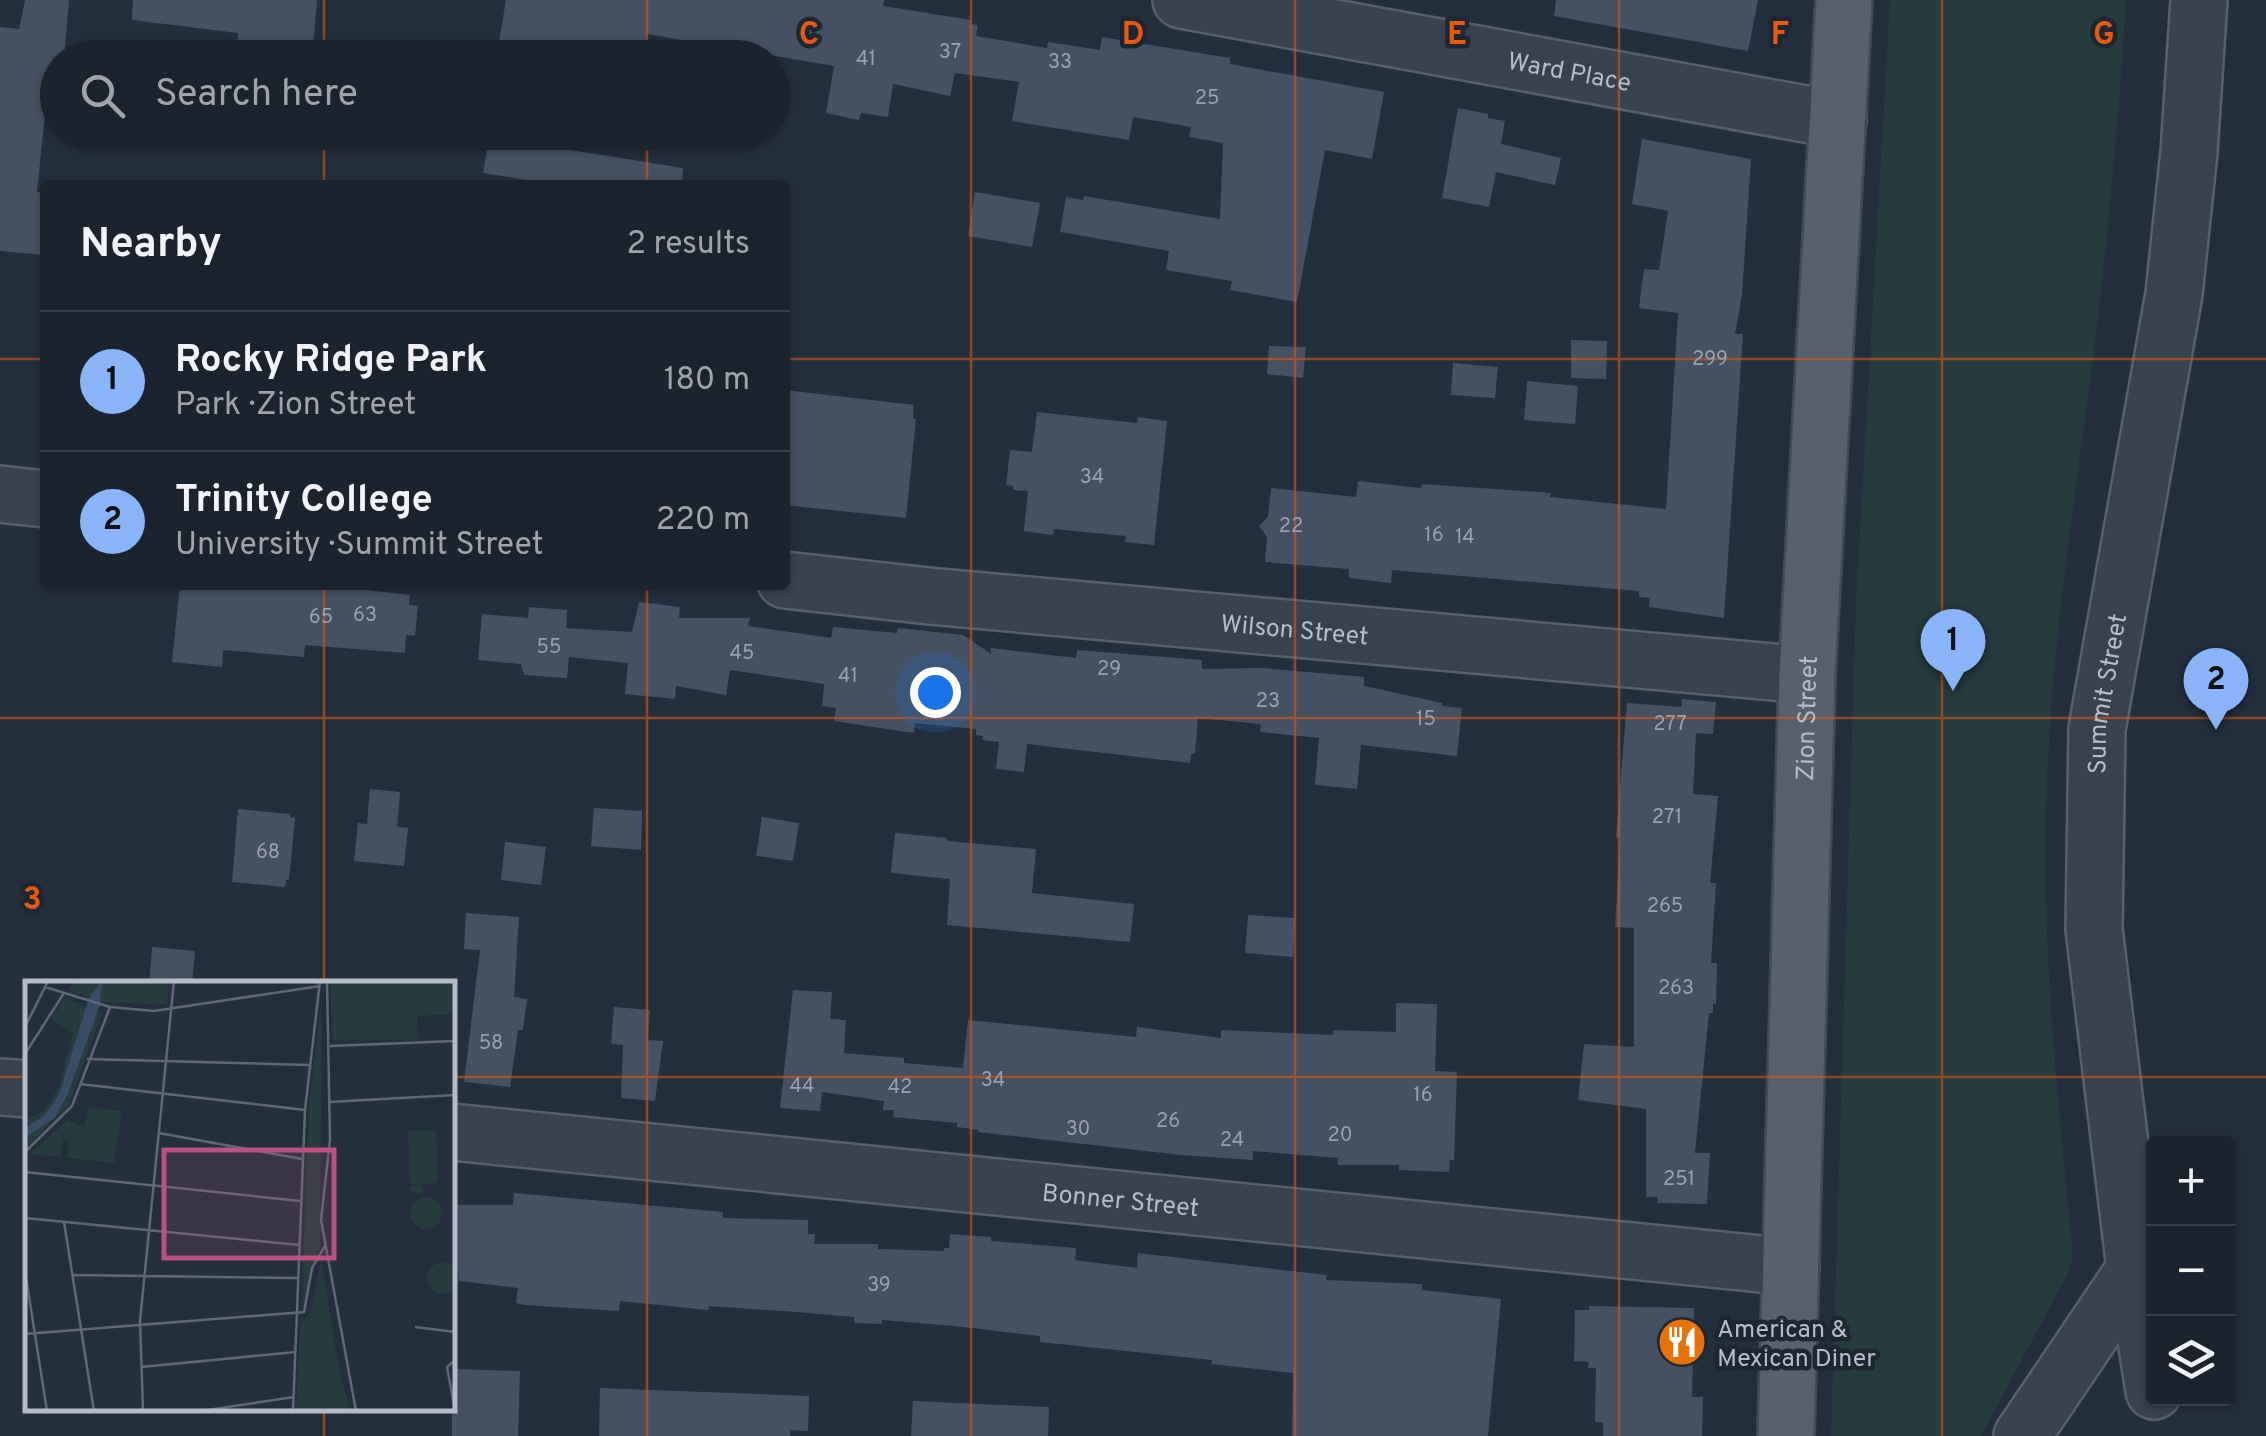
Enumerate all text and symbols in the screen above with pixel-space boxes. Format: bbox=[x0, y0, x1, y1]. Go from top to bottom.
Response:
text: C bbox=[799, 16, 819, 56]
text: D bbox=[1122, 16, 1144, 56]
text: E bbox=[1447, 16, 1467, 56]
text: F bbox=[1771, 16, 1789, 56]
text: G bbox=[2093, 16, 2115, 56]
search box bbox=[40, 40, 790, 150]
house number: 37 bbox=[939, 40, 961, 66]
house number: 41 bbox=[856, 47, 876, 73]
street label: Ward Place bbox=[1505, 47, 1633, 101]
house number: 33 bbox=[1048, 50, 1072, 76]
icon: search bbox=[75, 68, 130, 123]
text: Search here bbox=[155, 71, 358, 120]
house number: 25 bbox=[1195, 86, 1219, 112]
text: Nearby bbox=[80, 219, 222, 272]
text: 2 results bbox=[626, 225, 750, 265]
text: Rocky Ridge Park bbox=[175, 337, 487, 386]
house number: 299 bbox=[1692, 347, 1728, 373]
text: 1 bbox=[106, 361, 119, 401]
text: 180 m bbox=[664, 361, 750, 401]
text: Park · Zion Street bbox=[175, 386, 416, 426]
house number: 34 bbox=[1080, 465, 1104, 491]
text: Trinity College bbox=[175, 477, 433, 526]
text: 2 bbox=[103, 501, 122, 541]
text: 220 m bbox=[656, 501, 750, 541]
house number: 22 bbox=[1279, 514, 1303, 540]
house number: 16 bbox=[1424, 523, 1444, 549]
house number: 14 bbox=[1455, 525, 1475, 551]
text: University · Summit Street bbox=[175, 526, 544, 566]
house number: 63 bbox=[353, 603, 377, 629]
house number: 65 bbox=[309, 605, 333, 631]
pin: 1 bbox=[1920, 608, 1986, 691]
street label: Wilson Street bbox=[1219, 609, 1370, 654]
street label: Summit Street bbox=[2083, 611, 2136, 774]
house number: 55 bbox=[537, 635, 561, 661]
house number: 45 bbox=[730, 641, 754, 667]
pin: 2 bbox=[2184, 648, 2248, 730]
street label: Zion Street bbox=[1791, 655, 1827, 781]
house number: 29 bbox=[1097, 657, 1121, 683]
house number: 41 bbox=[838, 664, 858, 690]
your location bbox=[910, 667, 961, 718]
house number: 23 bbox=[1256, 689, 1280, 715]
house number: 15 bbox=[1416, 707, 1436, 733]
house number: 277 bbox=[1653, 712, 1687, 738]
house number: 271 bbox=[1652, 805, 1682, 831]
house number: 68 bbox=[256, 840, 280, 866]
text: 3 bbox=[22, 881, 42, 921]
house number: 265 bbox=[1647, 894, 1683, 920]
house number: 263 bbox=[1658, 976, 1694, 1002]
inset map bbox=[25, 981, 455, 1411]
house number: 58 bbox=[479, 1031, 503, 1057]
house number: 34 bbox=[981, 1068, 1005, 1094]
house number: 44 bbox=[790, 1074, 814, 1100]
house number: 42 bbox=[888, 1075, 912, 1101]
house number: 16 bbox=[1413, 1083, 1433, 1109]
house number: 26 bbox=[1156, 1109, 1180, 1135]
house number: 30 bbox=[1066, 1117, 1090, 1143]
house number: 20 bbox=[1327, 1123, 1353, 1149]
house number: 24 bbox=[1220, 1128, 1244, 1154]
map controls bbox=[2146, 1136, 2236, 1406]
button: + bbox=[2146, 1136, 2236, 1226]
house number: 251 bbox=[1663, 1167, 1695, 1193]
street label: Bonner Street bbox=[1040, 1179, 1200, 1226]
button: − bbox=[2146, 1226, 2236, 1316]
house number: 39 bbox=[867, 1273, 891, 1299]
place label: American & Mexican Diner bbox=[1717, 1315, 1876, 1376]
restaurant icon: American & Mexican Diner bbox=[1656, 1316, 1708, 1368]
button: layers bbox=[2146, 1316, 2236, 1406]

